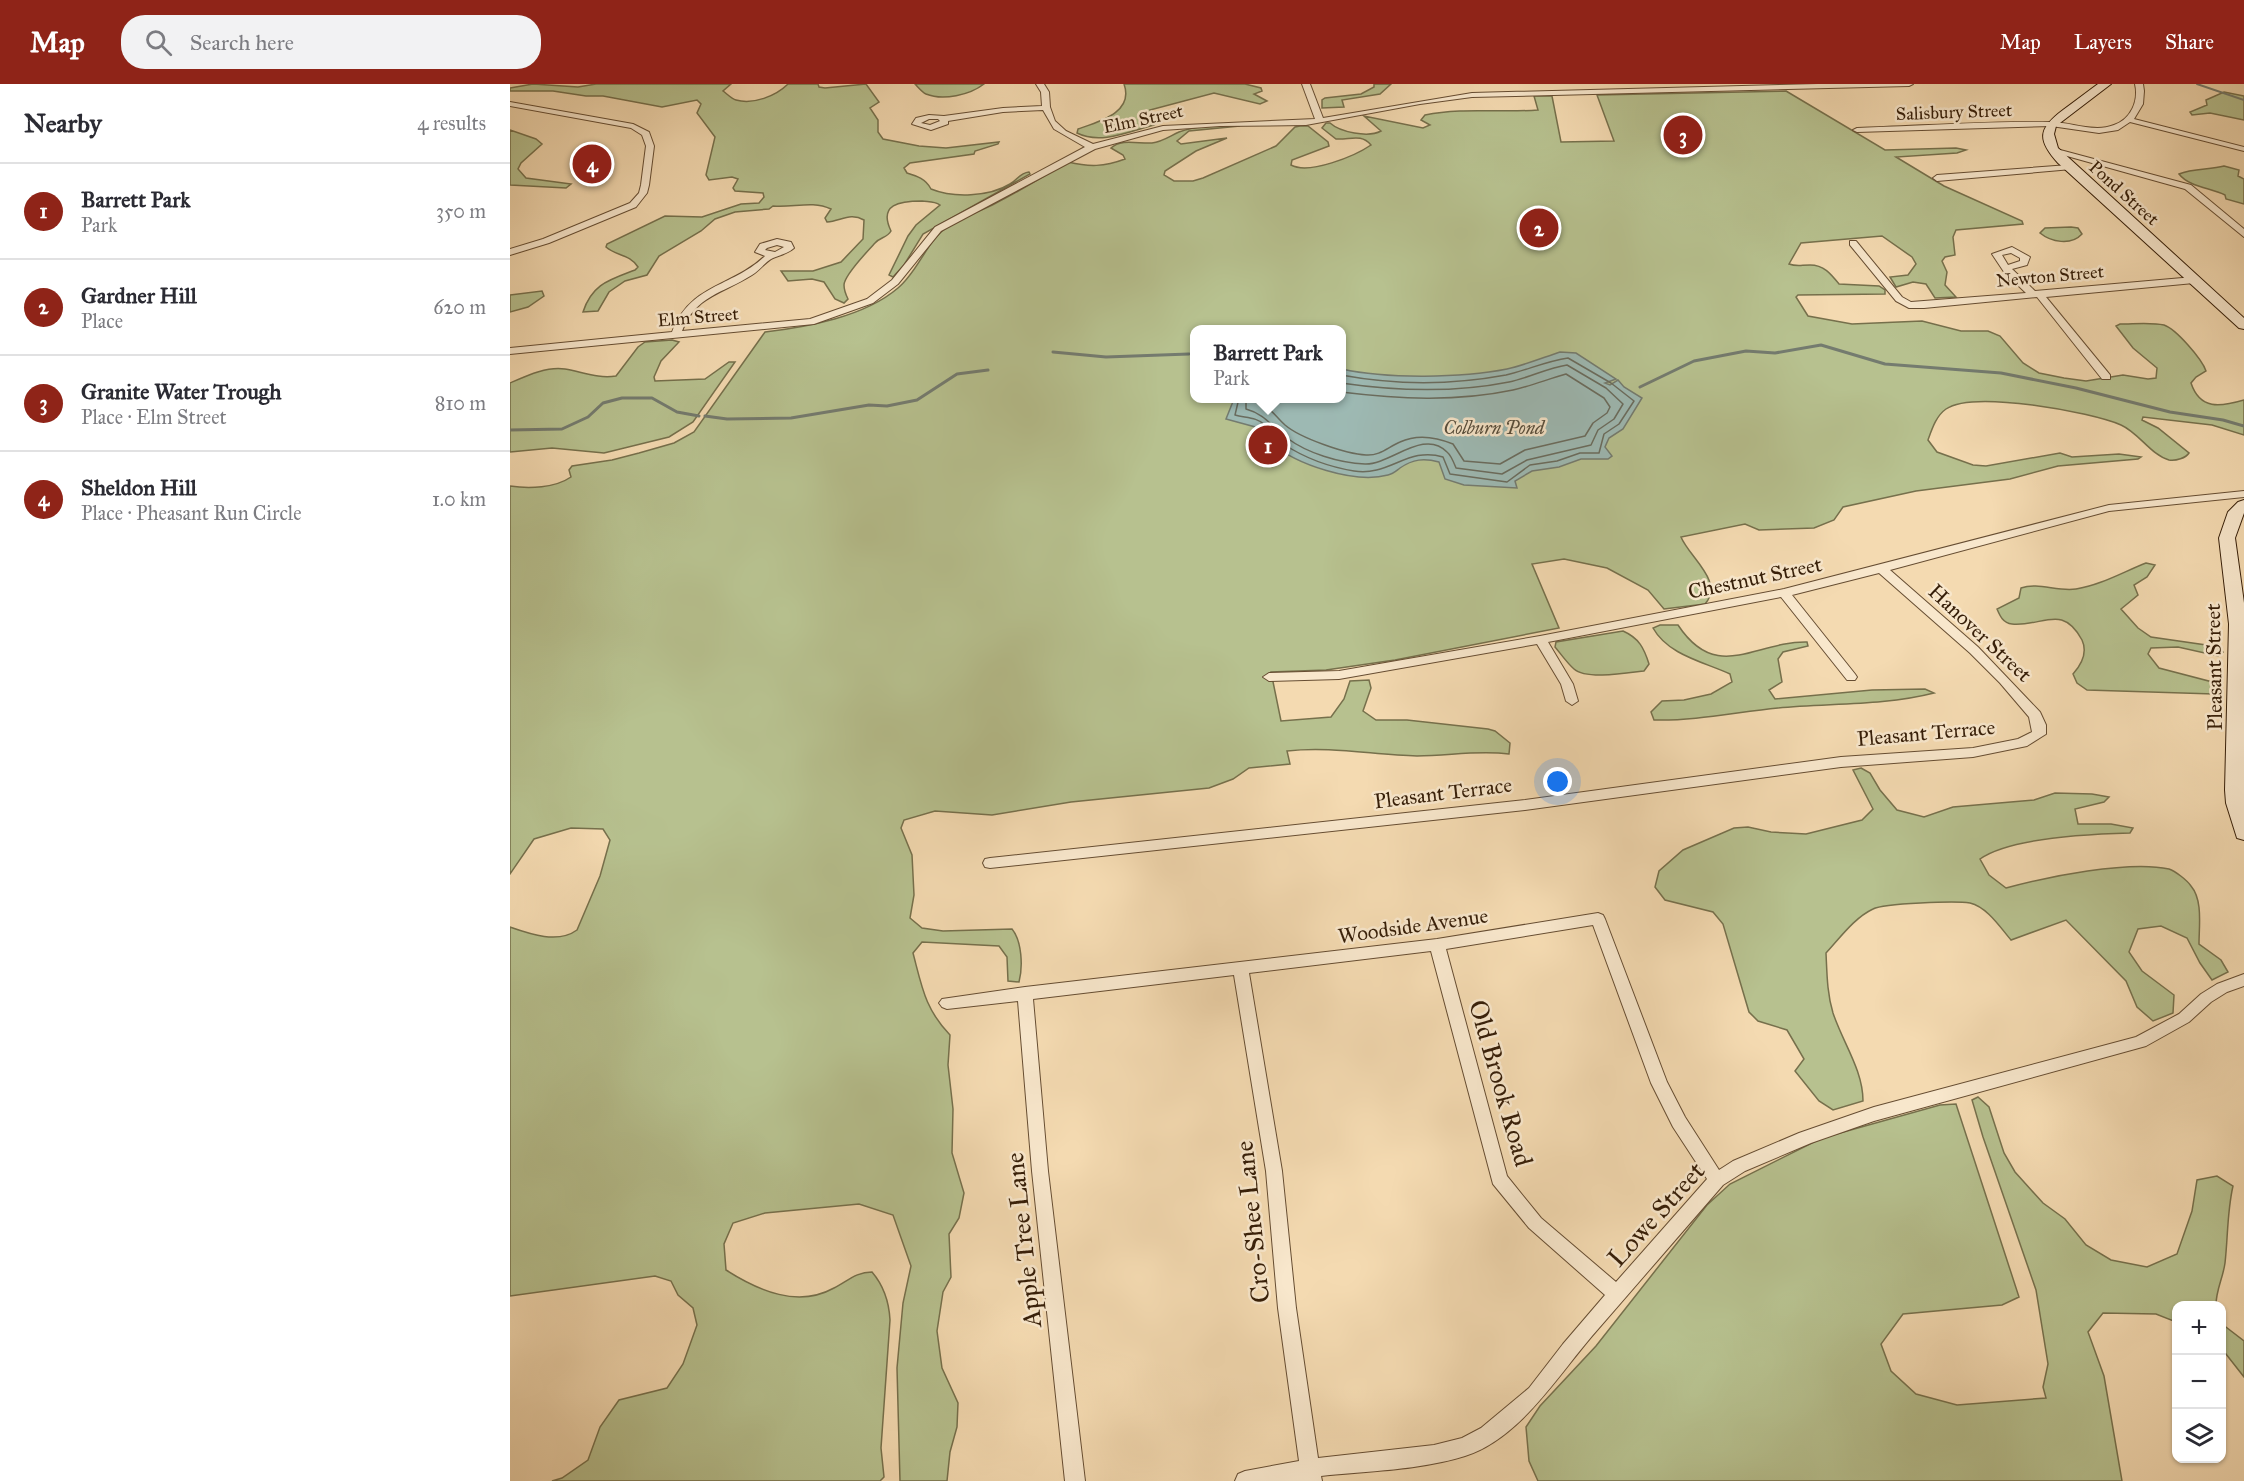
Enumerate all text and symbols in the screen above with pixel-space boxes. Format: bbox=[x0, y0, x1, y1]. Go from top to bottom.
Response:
search box bbox=[121, 15, 541, 69]
text: Map bbox=[30, 25, 85, 60]
icon: search bbox=[142, 26, 175, 59]
text: Search here bbox=[190, 29, 294, 56]
text: Map bbox=[2000, 29, 2041, 55]
text: Layers bbox=[2074, 29, 2132, 55]
text: Share bbox=[2165, 29, 2214, 55]
street label: Salisbury Street bbox=[1895, 99, 2013, 125]
street label: Elm Street bbox=[1101, 100, 1186, 138]
text: Nearby bbox=[24, 107, 102, 139]
text: 4 results bbox=[417, 111, 486, 135]
pin: 3 bbox=[1664, 112, 1702, 158]
pin: 4 bbox=[572, 142, 611, 187]
street label: Pond Street bbox=[2085, 156, 2164, 231]
text: Barrett Park bbox=[81, 186, 190, 213]
text: 1 bbox=[40, 199, 47, 223]
text: 350 m bbox=[436, 199, 486, 223]
pin: 2 bbox=[1520, 206, 1558, 250]
text: Park bbox=[81, 213, 117, 237]
street label: Newton Street bbox=[1995, 260, 2105, 292]
text: Gardner Hill bbox=[81, 282, 197, 309]
text: 2 bbox=[39, 295, 48, 319]
text: 620 m bbox=[433, 295, 486, 319]
street label: Elm Street bbox=[656, 302, 740, 332]
text: Place bbox=[81, 309, 123, 333]
popup bbox=[1190, 325, 1346, 403]
text: Barrett Park bbox=[1213, 339, 1323, 366]
text: Park bbox=[1213, 366, 1249, 390]
text: Granite Water Trough bbox=[81, 378, 281, 405]
text: 3 bbox=[40, 391, 48, 415]
text: 810 m bbox=[435, 391, 486, 415]
text: Place · Elm Street bbox=[81, 405, 227, 429]
water label: Colburn Pond bbox=[1444, 417, 1546, 439]
pin: 1 bbox=[1248, 422, 1287, 468]
text: Sheldon Hill bbox=[81, 474, 197, 501]
text: 4 bbox=[38, 487, 49, 511]
text: 1.0 km bbox=[432, 487, 486, 511]
text: Place · Pheasant Run Circle bbox=[81, 501, 302, 525]
street label: Chestnut Street bbox=[1686, 551, 1825, 605]
street label: Hanover Street bbox=[1923, 578, 2038, 688]
street label: Pleasant Street bbox=[2200, 603, 2228, 731]
street label: Pleasant Terrace bbox=[1856, 714, 1996, 752]
your location bbox=[1543, 767, 1572, 796]
street label: Pleasant Terrace bbox=[1373, 772, 1514, 814]
street label: Woodside Avenue bbox=[1336, 903, 1490, 949]
street label: Old Brook Road bbox=[1462, 996, 1540, 1170]
street label: Cro-Shee Lane bbox=[1228, 1139, 1276, 1305]
street label: Apple Tree Lane bbox=[998, 1151, 1048, 1330]
street label: Lowe Street bbox=[1601, 1155, 1711, 1273]
map controls bbox=[2172, 1301, 2226, 1463]
button: + bbox=[2172, 1301, 2226, 1355]
button: − bbox=[2172, 1355, 2226, 1409]
button: layers bbox=[2172, 1409, 2226, 1463]

